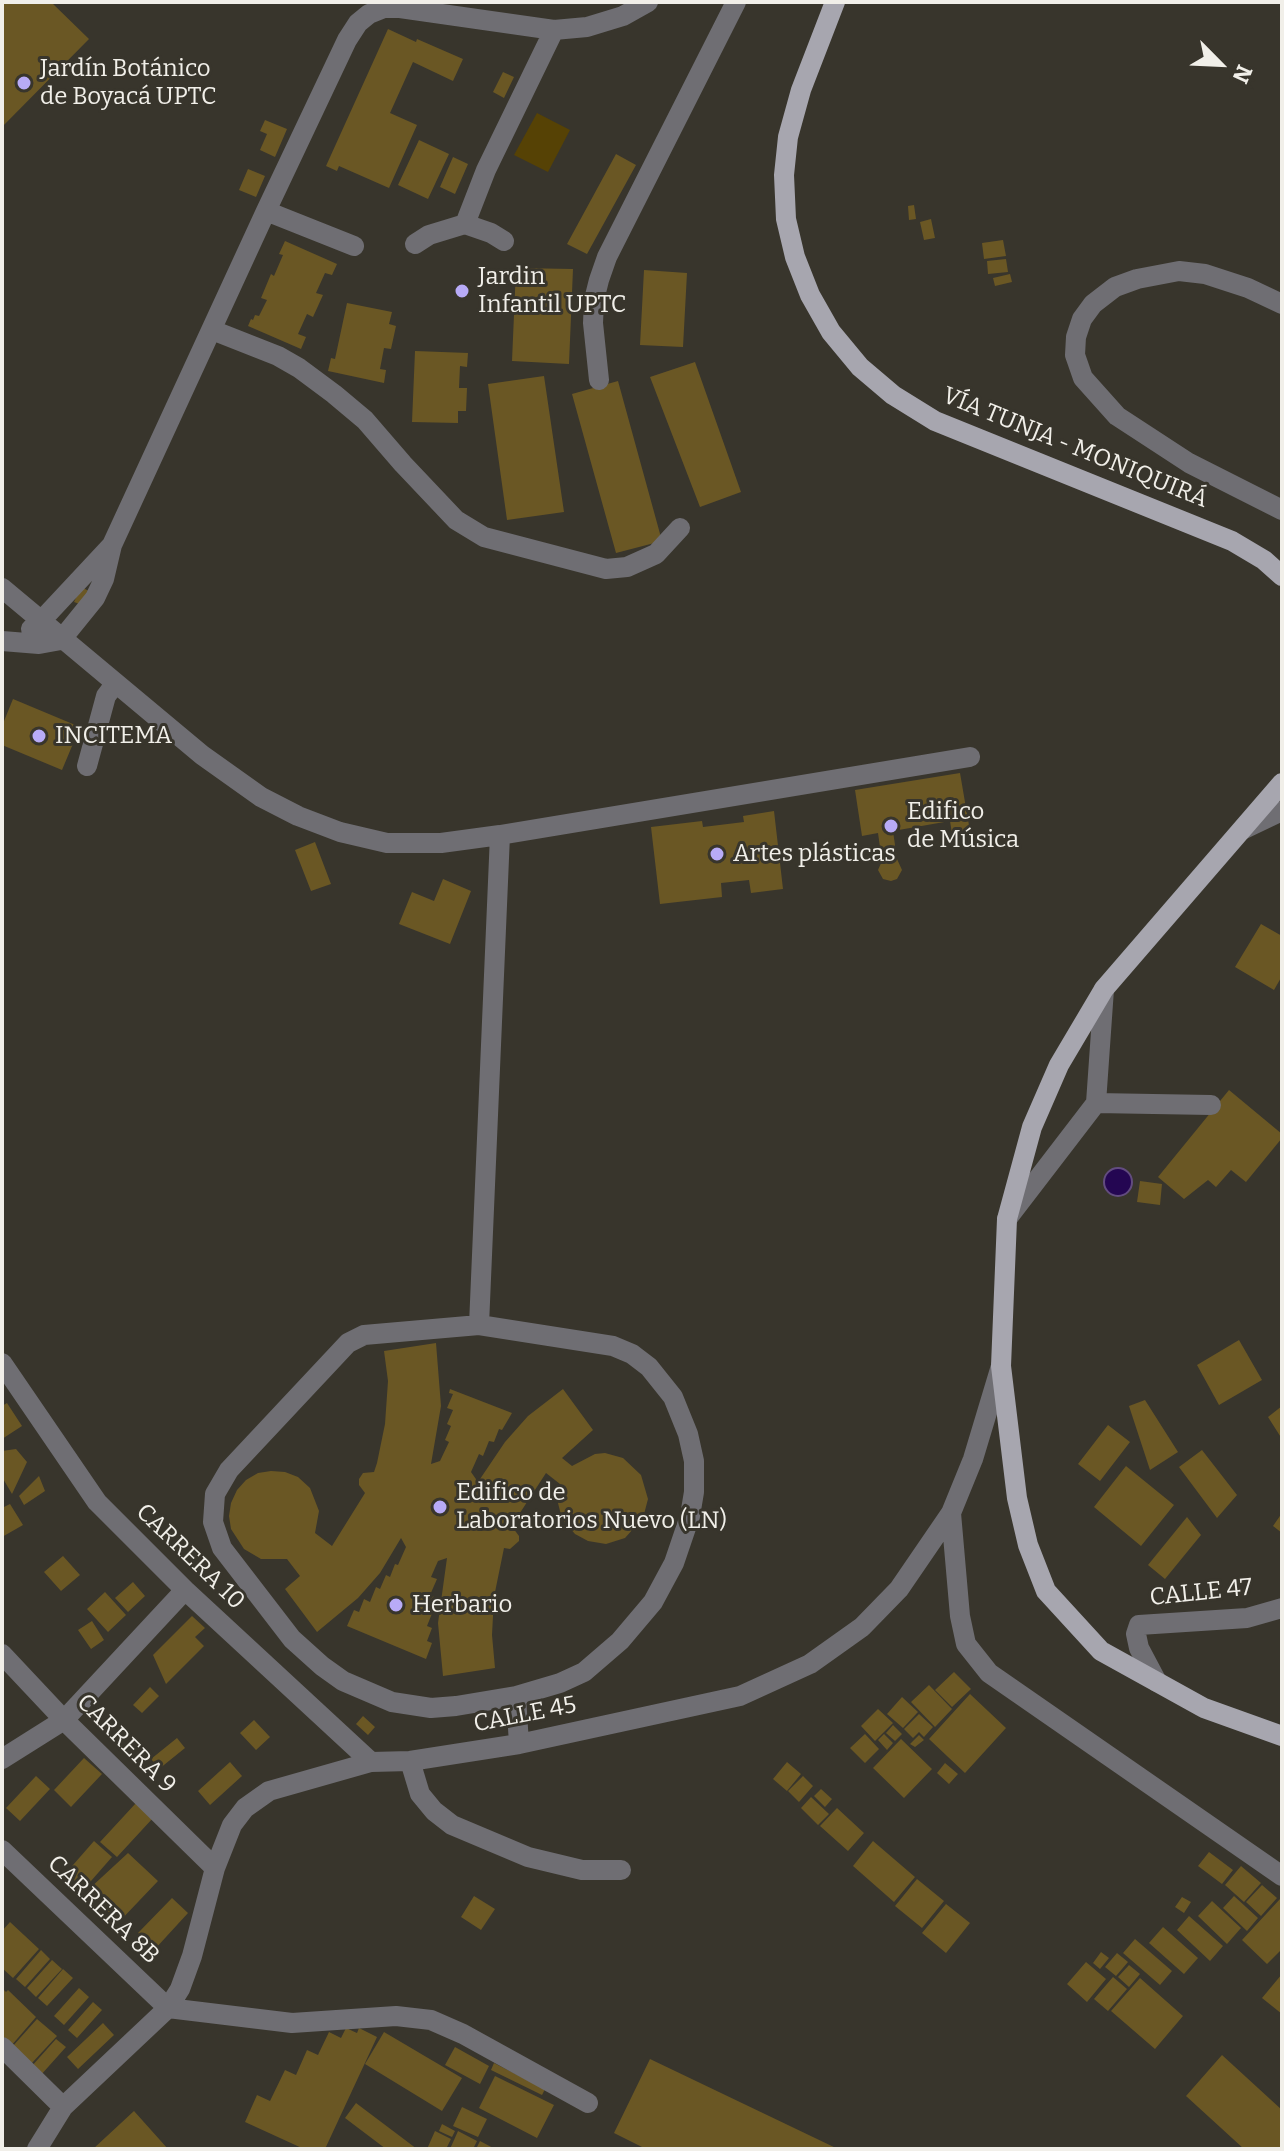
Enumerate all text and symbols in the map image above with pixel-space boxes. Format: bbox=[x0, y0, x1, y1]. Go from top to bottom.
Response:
north arrow bbox=[1180, 24, 1260, 104]
place label: Jardín Botánico de Boyacá UPTC bbox=[40, 55, 216, 111]
text: N bbox=[1227, 61, 1258, 87]
marker: Jardín Botánico de Boyacá UPTC bbox=[15, 74, 33, 92]
place label: Jardin Infantil UPTC bbox=[478, 263, 626, 319]
marker: Jardin Infantil UPTC bbox=[453, 282, 471, 300]
street label: VÍA TUNJA - MONIQUIRÁ bbox=[938, 381, 1212, 515]
place label: INCITEMA bbox=[55, 722, 172, 750]
marker: INCITEMA bbox=[30, 727, 48, 745]
place label: Edifico de Música bbox=[907, 798, 1019, 854]
marker: Edifico de Música bbox=[882, 817, 900, 835]
place label: Artes plásticas bbox=[733, 840, 896, 868]
marker: Artes plásticas bbox=[708, 845, 726, 863]
place label: Edifico de Laboratorios Nuevo (LN) bbox=[456, 1479, 727, 1535]
street label: CARRERA 10 bbox=[130, 1498, 250, 1616]
marker: Edifico de Laboratorios Nuevo (LN) bbox=[431, 1498, 449, 1516]
street label: CALLE 47 bbox=[1148, 1573, 1254, 1613]
place label: Herbario bbox=[412, 1591, 512, 1619]
marker: Herbario bbox=[387, 1596, 405, 1614]
street label: CARRERA 9 bbox=[70, 1688, 182, 1800]
street label: CALLE 45 bbox=[471, 1691, 579, 1739]
street label: CARRERA 8B bbox=[41, 1850, 165, 1970]

